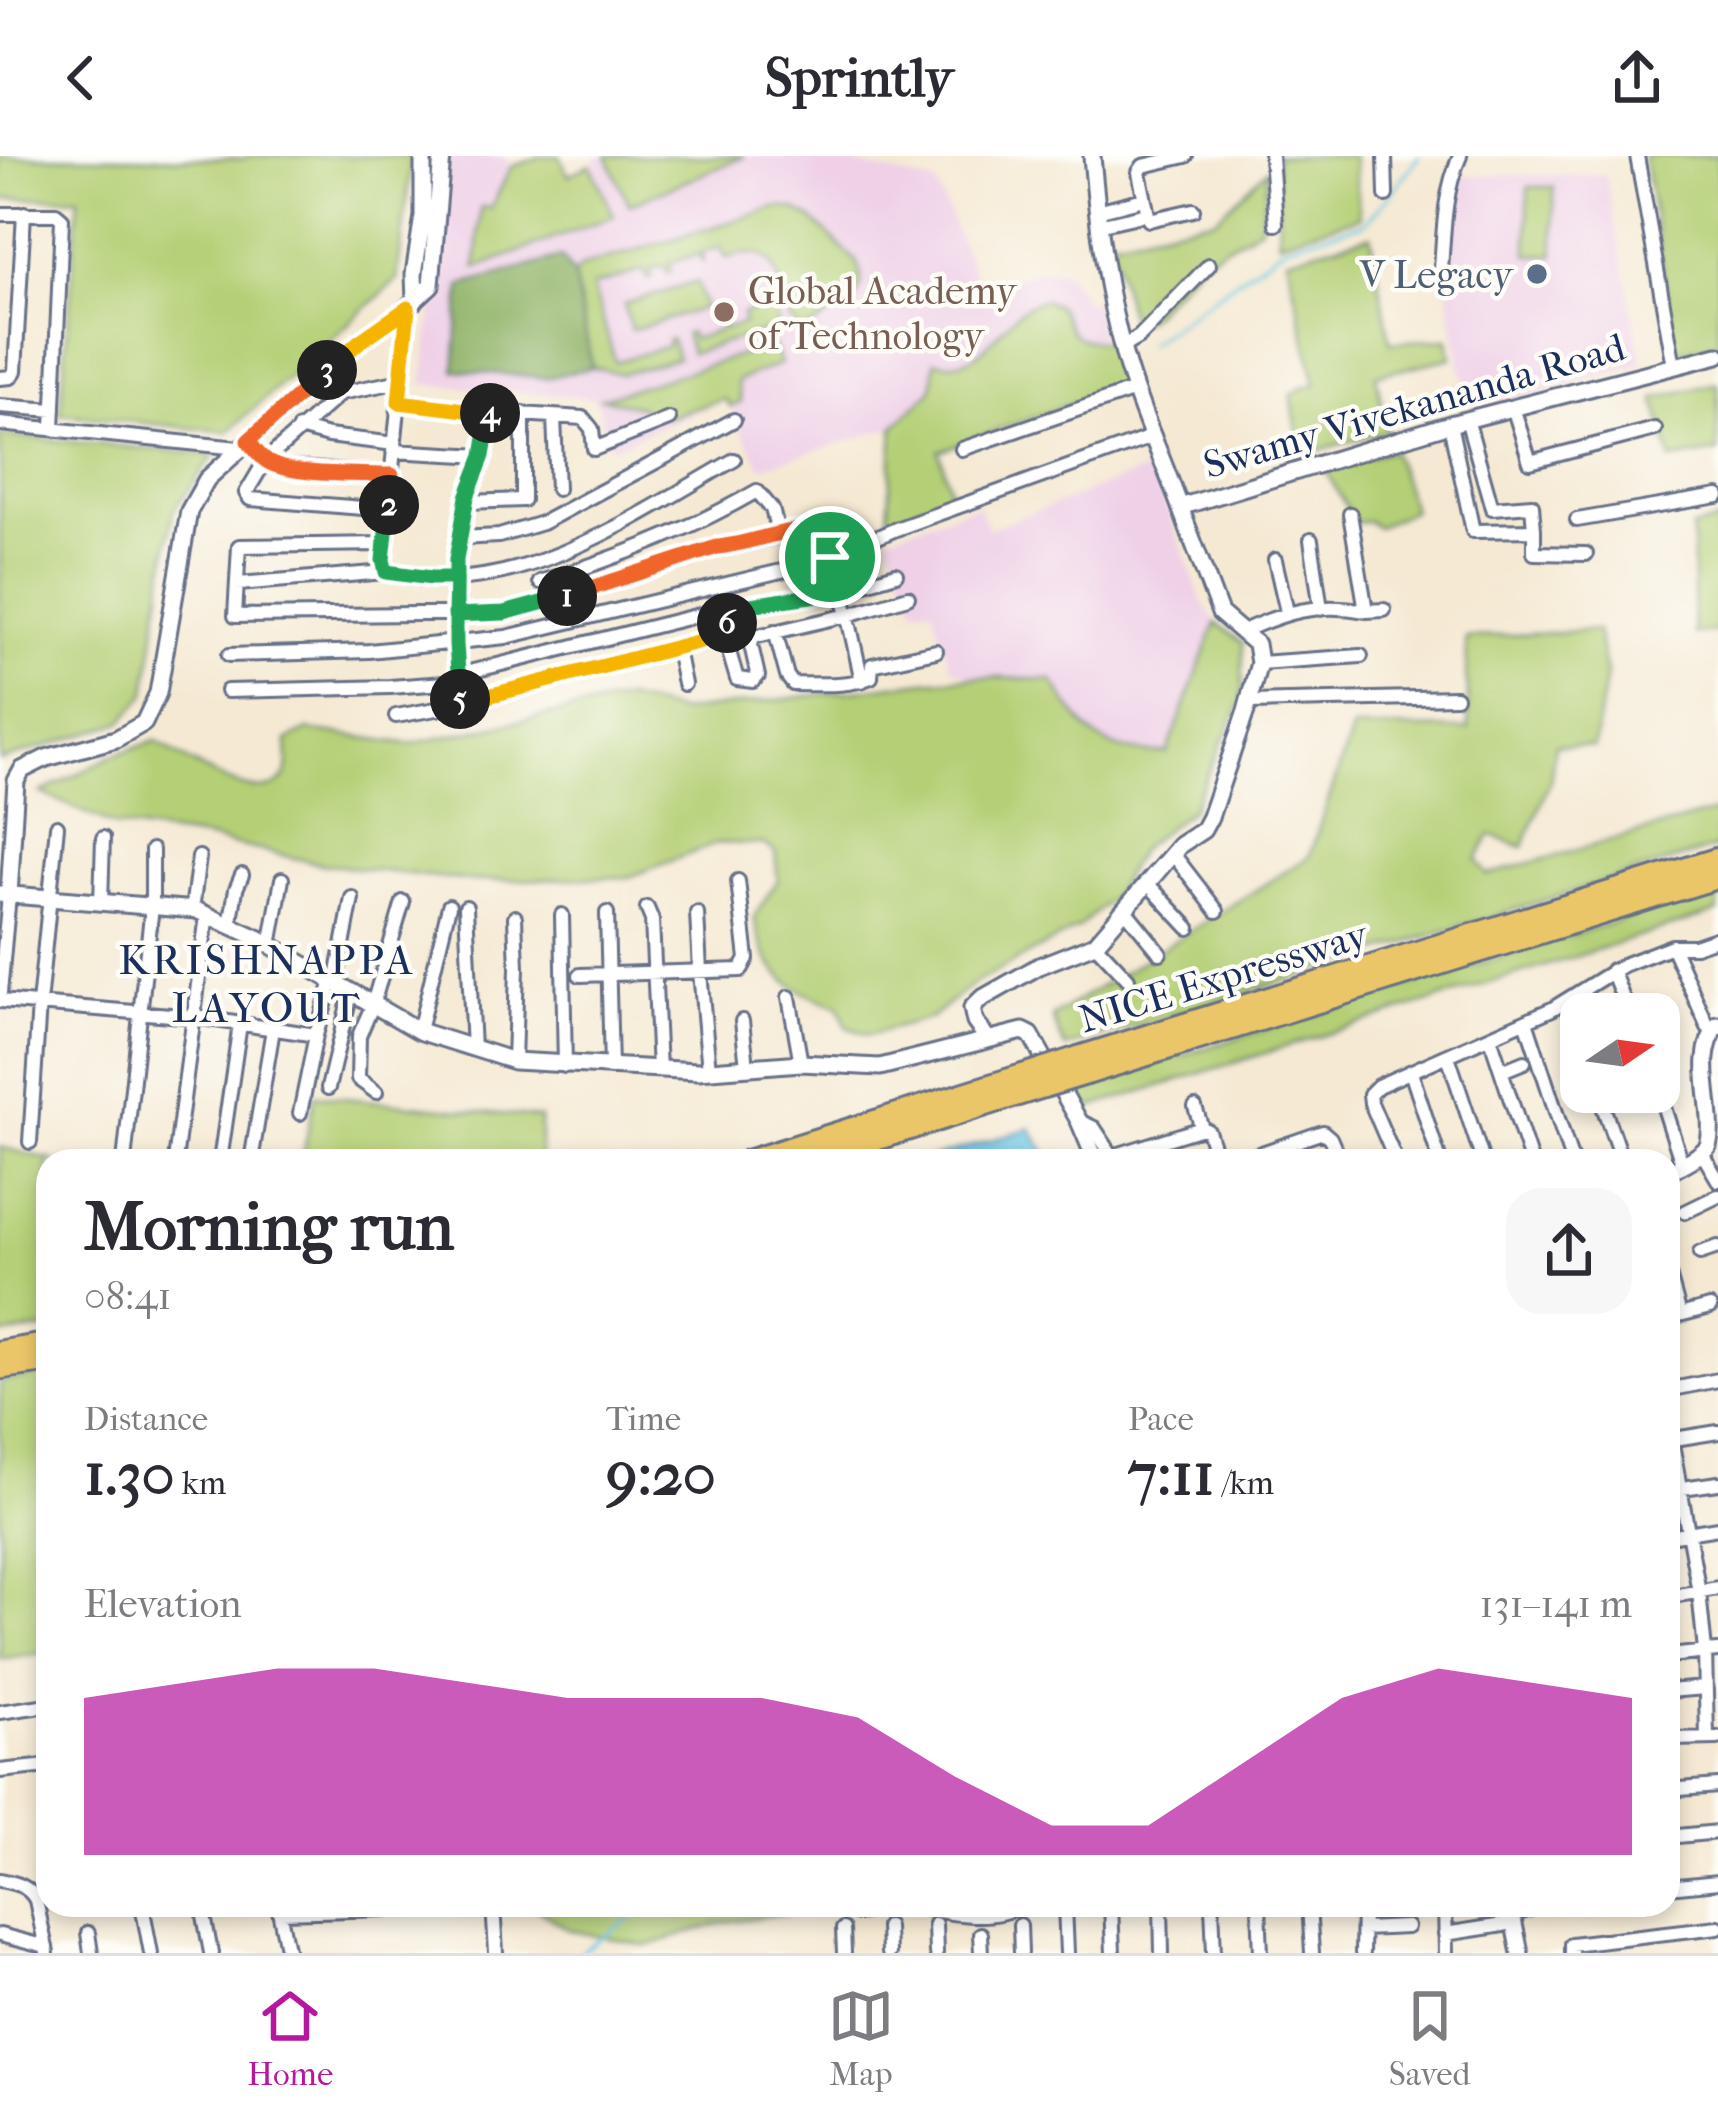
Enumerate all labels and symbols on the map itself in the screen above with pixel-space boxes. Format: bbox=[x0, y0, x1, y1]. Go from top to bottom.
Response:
place label: V Legacy bbox=[1359, 252, 1514, 298]
marker: V Legacy bbox=[1524, 261, 1550, 287]
place label: Global Academy of Technology bbox=[748, 268, 1018, 359]
marker: Global Academy of Technology bbox=[711, 299, 737, 325]
street label: Swamy Vivekananda Road bbox=[1198, 324, 1631, 488]
pin: 3 bbox=[297, 340, 357, 400]
pin: 4 bbox=[460, 383, 520, 443]
pin: 2 bbox=[359, 475, 419, 535]
pin bbox=[779, 506, 881, 608]
pin: 1 bbox=[537, 566, 597, 626]
pin: 6 bbox=[697, 593, 757, 653]
pin: 5 bbox=[430, 669, 490, 729]
street label: NICE Expressway bbox=[1074, 911, 1374, 1043]
district label: KRISHNAPPA LAYOUT bbox=[119, 936, 416, 1033]
north arrow bbox=[1560, 993, 1680, 1113]

